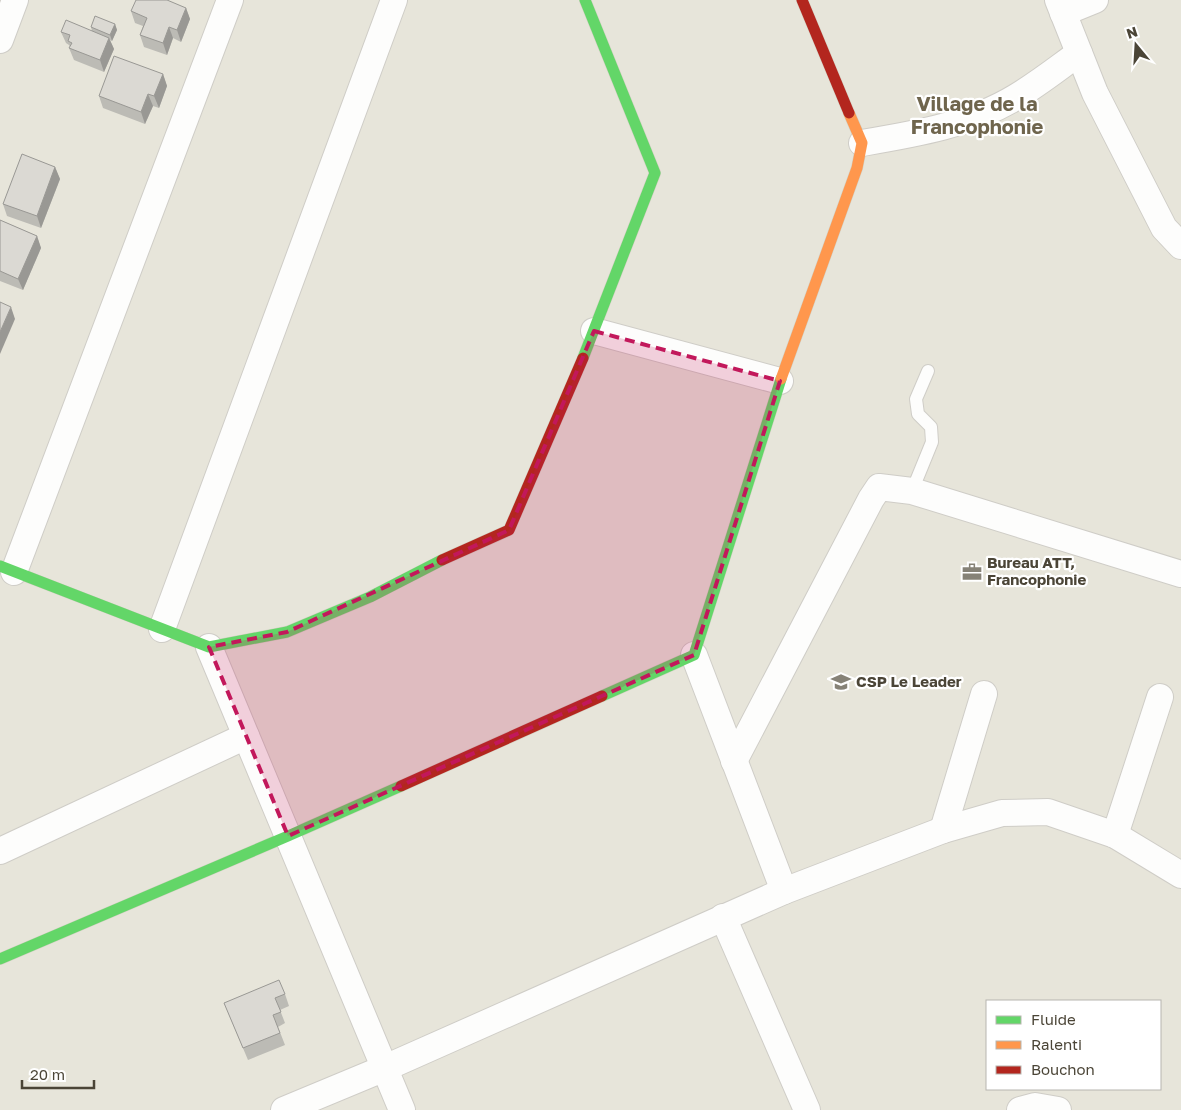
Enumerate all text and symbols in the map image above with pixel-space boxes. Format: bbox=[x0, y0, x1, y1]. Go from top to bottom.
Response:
north arrow bbox=[1111, 20, 1161, 70]
text: N bbox=[1124, 22, 1140, 42]
district label: Village de la Francophonie bbox=[911, 91, 1043, 138]
place label: Bureau ATT, Francophonie bbox=[987, 553, 1086, 588]
office icon: Bureau ATT, Francophonie bbox=[961, 561, 983, 583]
school or university icon: CSP Le Leader bbox=[830, 671, 852, 693]
place label: CSP Le Leader bbox=[856, 672, 962, 690]
legend bbox=[986, 1000, 1161, 1090]
text: Fluide bbox=[1031, 1010, 1076, 1028]
text: Ralenti bbox=[1031, 1035, 1082, 1053]
scale bar bbox=[22, 1058, 95, 1090]
text: Bouchon bbox=[1031, 1060, 1095, 1078]
text: 20 m bbox=[30, 1065, 65, 1083]

